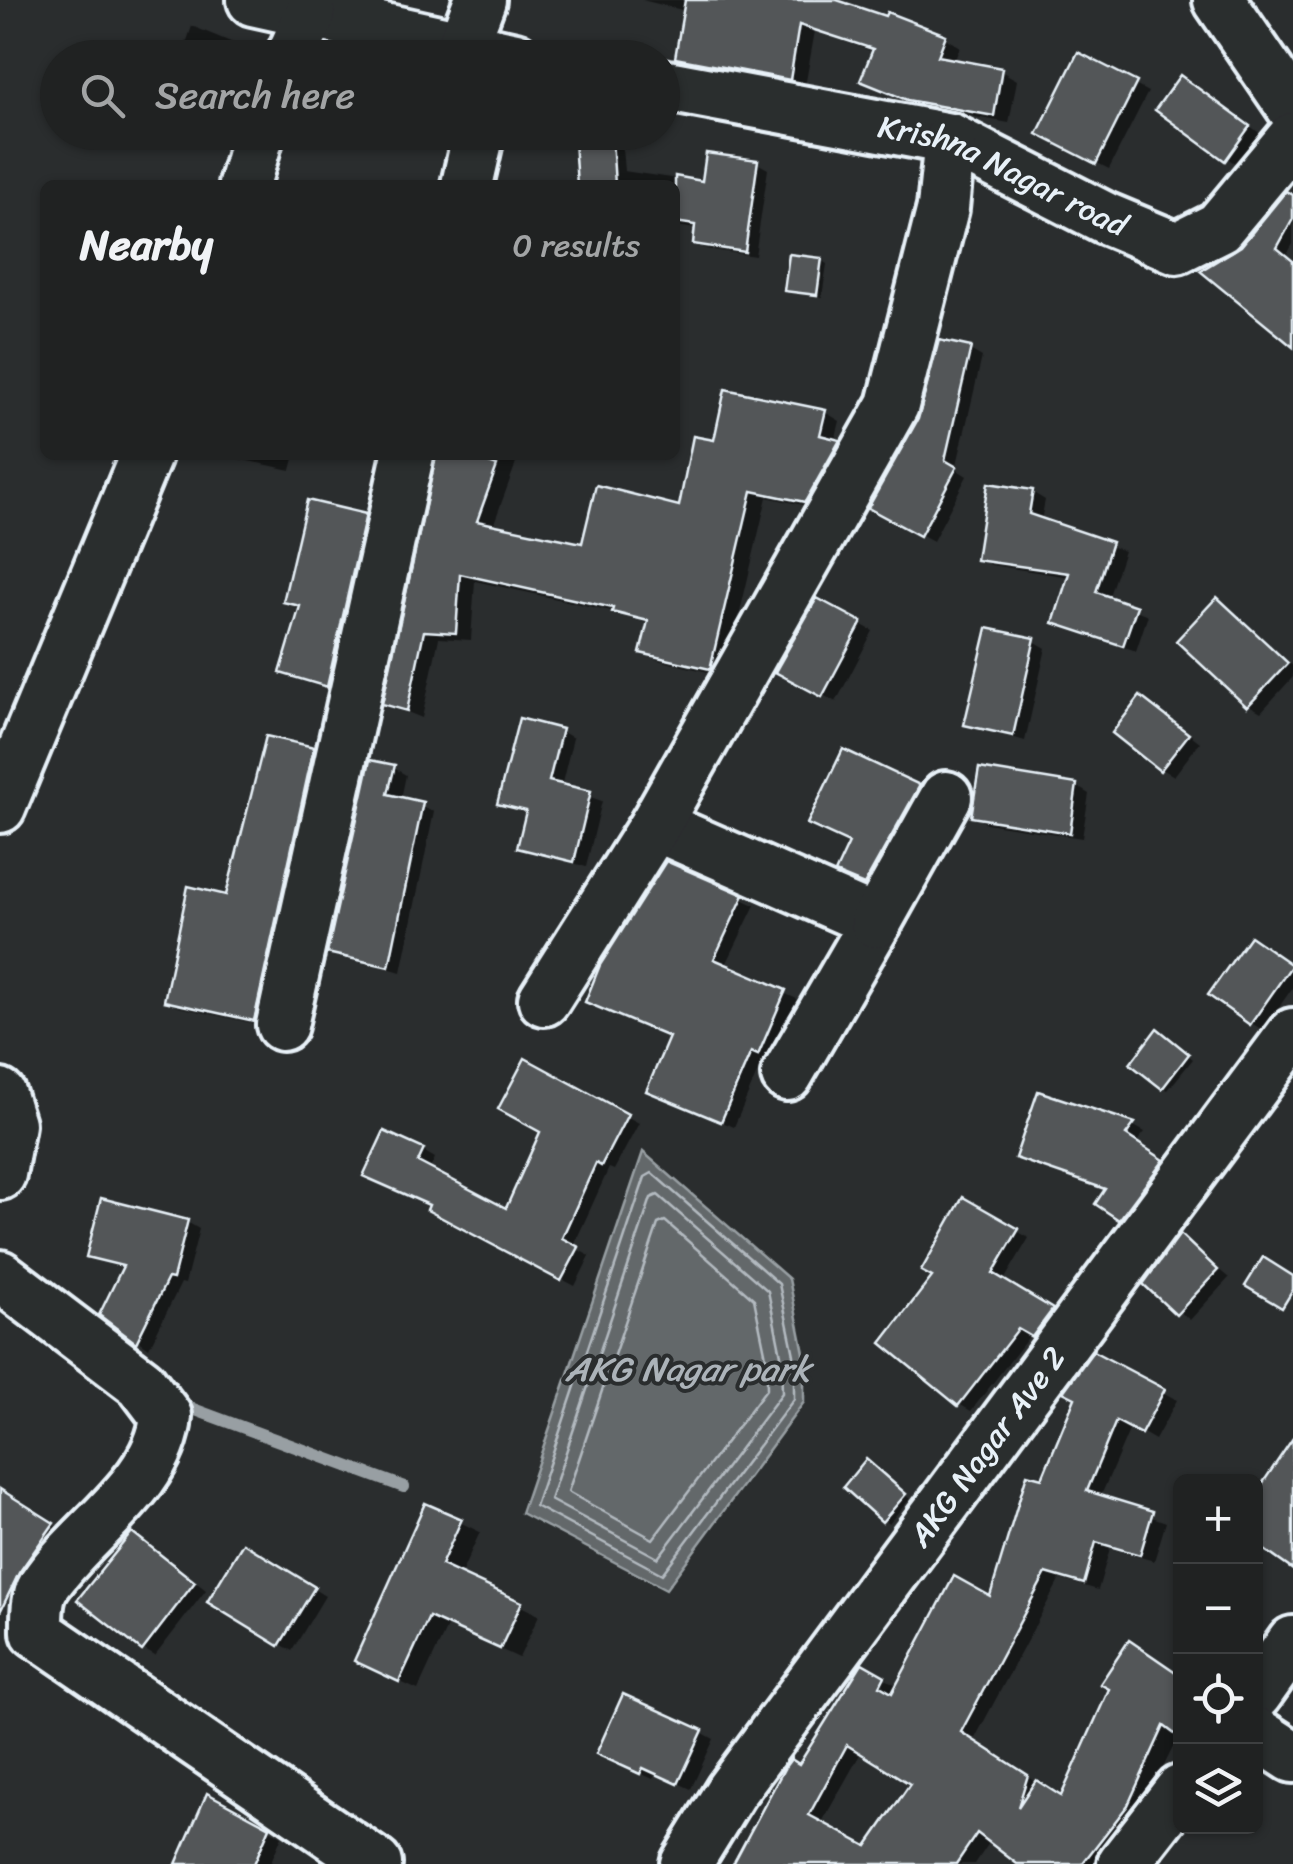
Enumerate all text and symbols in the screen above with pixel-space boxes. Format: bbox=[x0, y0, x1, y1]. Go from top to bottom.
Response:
search box bbox=[40, 40, 680, 150]
text: Search here bbox=[155, 62, 355, 129]
icon: search bbox=[75, 68, 130, 123]
street label: Krishna Nagar road bbox=[874, 98, 1139, 254]
text: Nearby bbox=[80, 208, 213, 282]
text: 0 results bbox=[512, 217, 640, 274]
street label: AKG Nagar Ave 2 bbox=[892, 1333, 1081, 1560]
water label: AKG Nagar park bbox=[564, 1338, 815, 1400]
map controls bbox=[1173, 1474, 1263, 1834]
button: + bbox=[1173, 1474, 1263, 1564]
button: − bbox=[1173, 1564, 1263, 1654]
button: locate bbox=[1173, 1654, 1263, 1744]
button: layers bbox=[1173, 1744, 1263, 1834]

